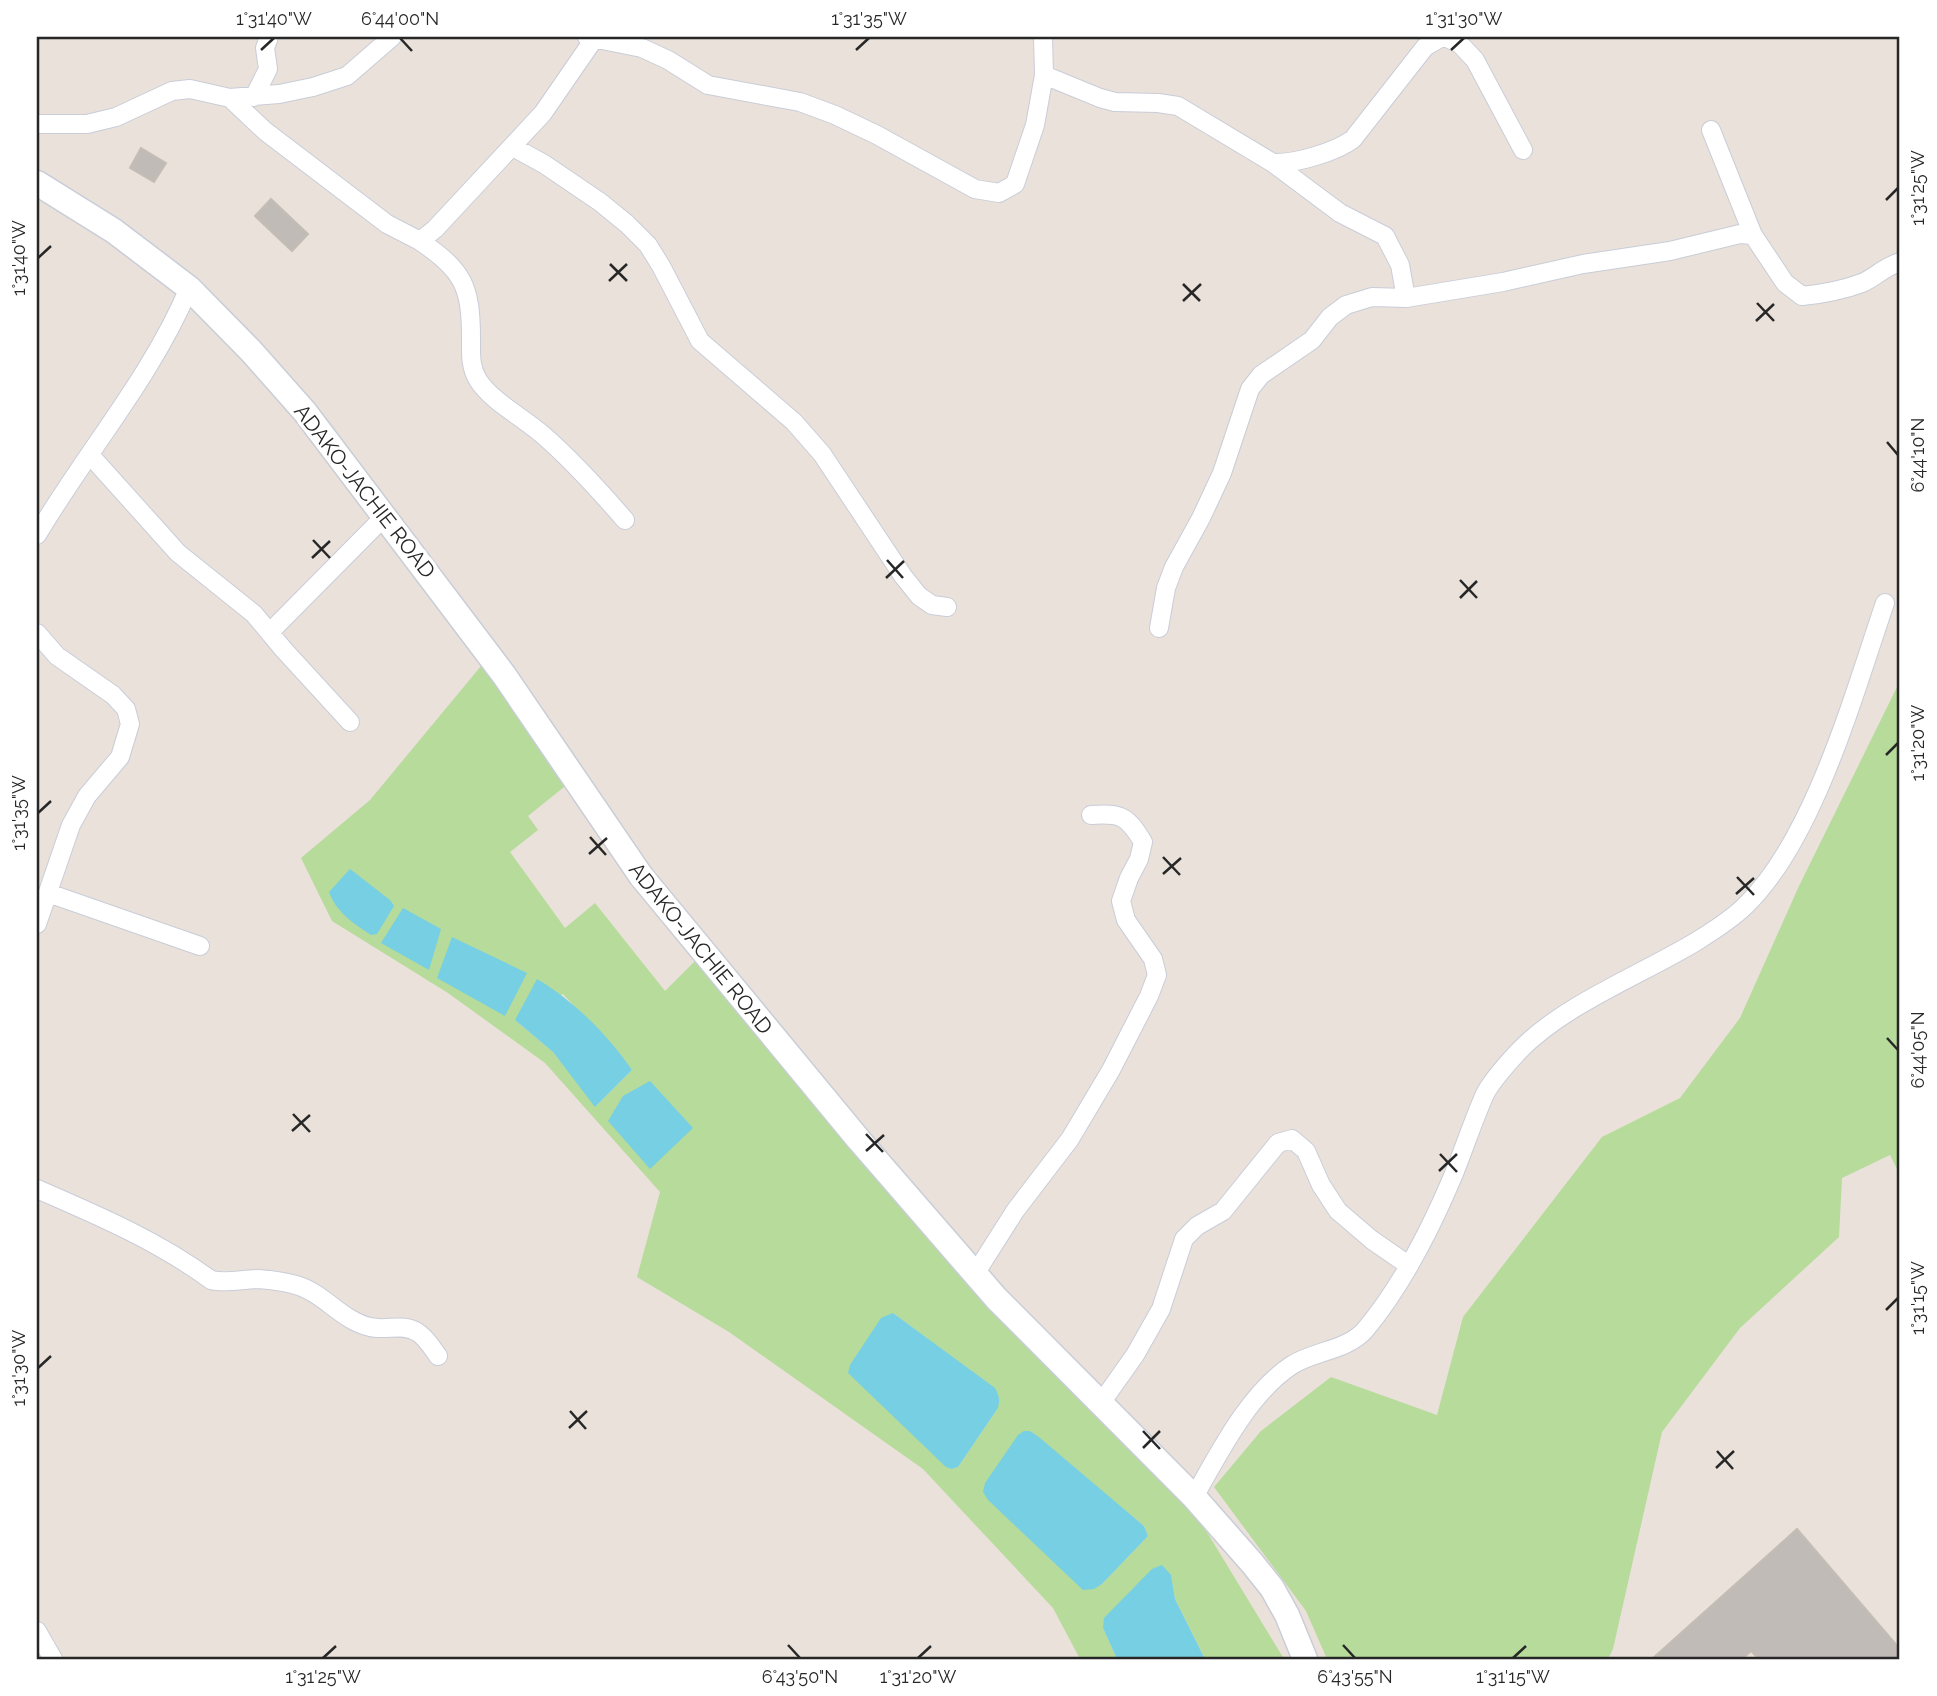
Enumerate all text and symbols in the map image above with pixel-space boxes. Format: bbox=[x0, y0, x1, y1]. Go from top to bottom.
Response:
text: 1°31'40"W bbox=[236, 8, 312, 29]
text: 6°44'00"N bbox=[361, 8, 439, 29]
text: 1°31'35"W bbox=[831, 8, 907, 29]
text: 1°31'30"W bbox=[1426, 8, 1503, 29]
text: 1°31'25"W bbox=[1907, 150, 1928, 226]
text: 1°31'40"W bbox=[8, 220, 29, 296]
street label: ADAKO-JACHIE ROAD bbox=[289, 399, 441, 583]
text: 6°44'10"N bbox=[1907, 418, 1928, 493]
text: 1°31'20"W bbox=[1907, 704, 1928, 781]
text: 1°31'35"W bbox=[8, 775, 29, 851]
street label: ADAKO-JACHIE ROAD bbox=[624, 857, 778, 1039]
text: 6°44'05"N bbox=[1907, 1011, 1928, 1089]
text: 1°31'15"W bbox=[1907, 1261, 1928, 1335]
text: 1°31'30"W bbox=[8, 1329, 29, 1406]
text: 1°31'25"W bbox=[285, 1666, 361, 1687]
text: 6°43'50"N bbox=[762, 1666, 838, 1687]
text: 1°31'20"W bbox=[880, 1666, 957, 1687]
text: 6°43'55"N bbox=[1317, 1666, 1393, 1687]
text: 1°31'15"W bbox=[1476, 1666, 1550, 1687]

